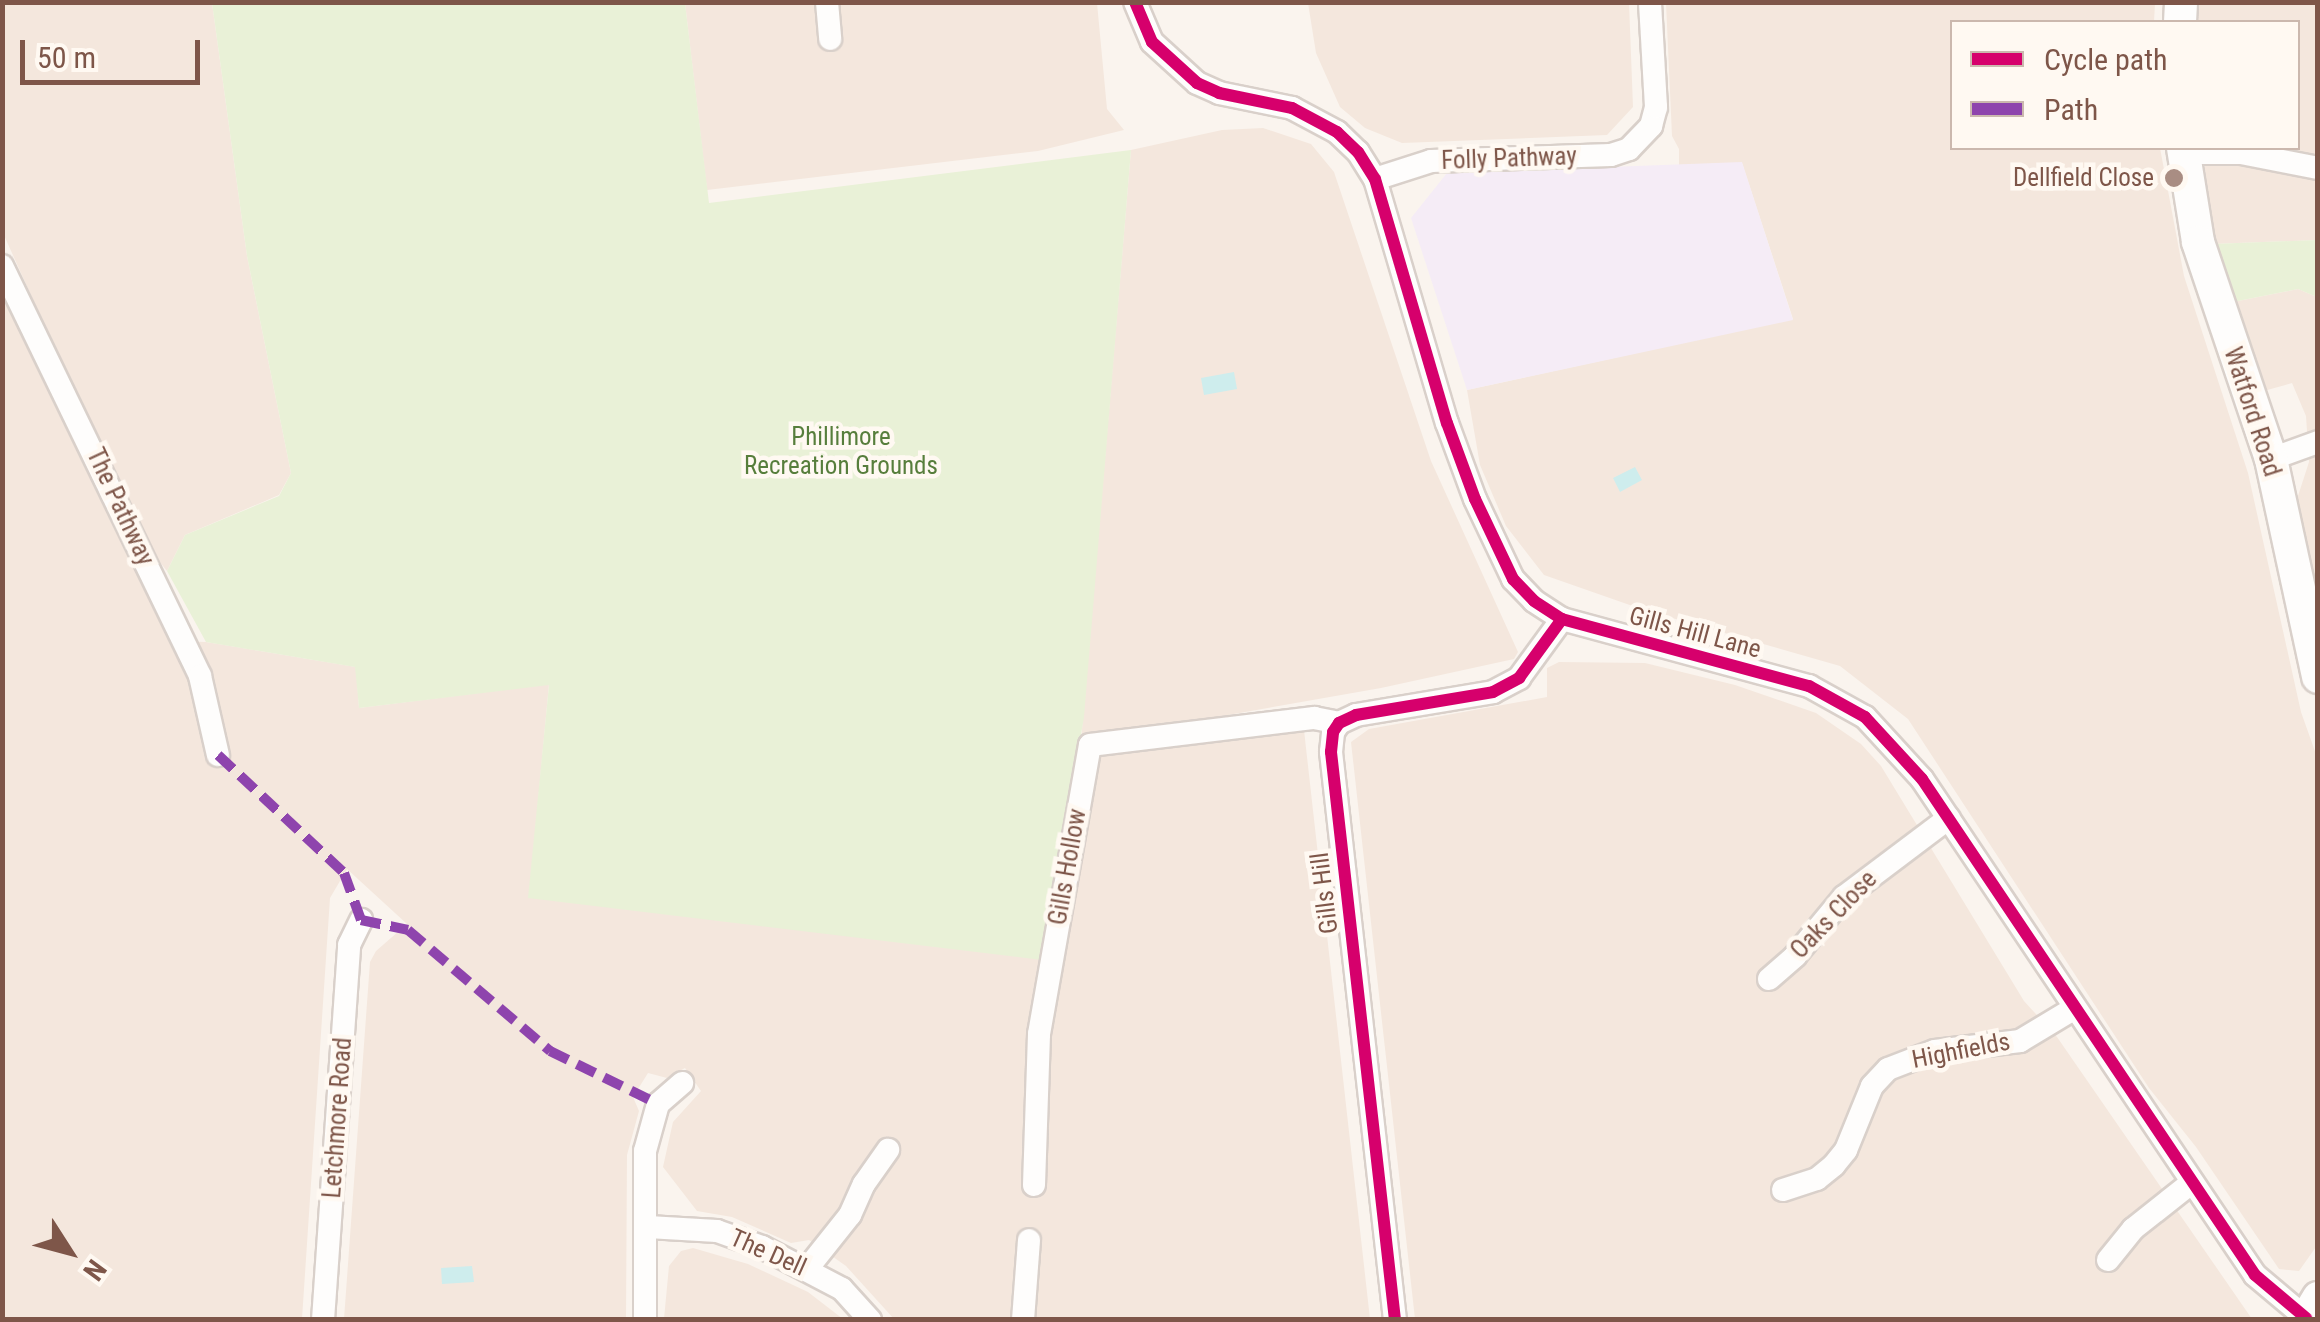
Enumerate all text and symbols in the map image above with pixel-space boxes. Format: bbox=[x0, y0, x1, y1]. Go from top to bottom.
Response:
scale bar bbox=[25, 20, 205, 82]
legend bbox=[1950, 20, 2300, 150]
text: 50 m bbox=[37, 40, 96, 75]
text: Cycle path bbox=[2044, 42, 2168, 77]
text: Path bbox=[2044, 92, 2098, 127]
street label: Folly Pathway bbox=[1441, 142, 1577, 176]
place label: Dellfield Close bbox=[2013, 163, 2154, 193]
marker: Dellfield Close bbox=[2163, 167, 2185, 189]
street label: Watford Road bbox=[2217, 344, 2287, 480]
park label: Phillimore Recreation Grounds bbox=[744, 423, 938, 482]
street label: The Pathway bbox=[80, 443, 160, 571]
street label: Gills Hill Lane bbox=[1626, 601, 1764, 665]
street label: Gills Hollow bbox=[1043, 807, 1093, 927]
street label: Gills Hill bbox=[1305, 851, 1345, 935]
street label: Oaks Close bbox=[1785, 865, 1883, 965]
street label: Highfields bbox=[1909, 1027, 2013, 1075]
street label: Letchmore Road bbox=[317, 1037, 359, 1199]
north arrow bbox=[20, 1202, 120, 1302]
street label: The Dell bbox=[725, 1223, 811, 1283]
text: N bbox=[76, 1253, 113, 1287]

